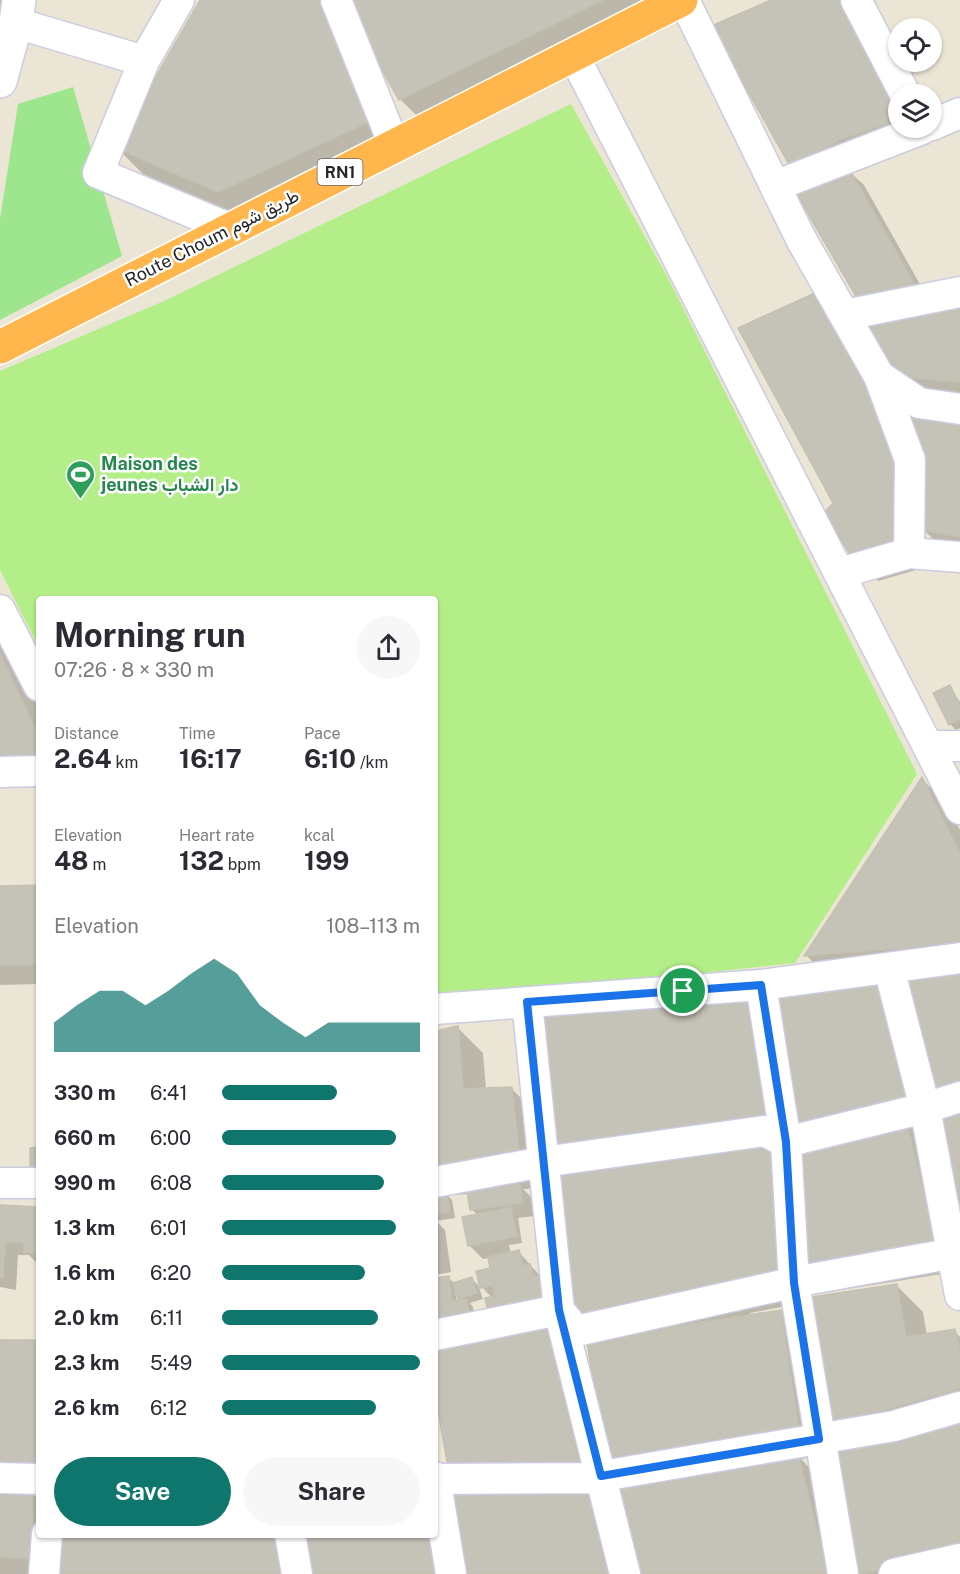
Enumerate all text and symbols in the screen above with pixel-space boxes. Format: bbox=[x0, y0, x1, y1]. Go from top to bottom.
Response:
map controls bbox=[888, 18, 942, 138]
button: locate bbox=[888, 18, 942, 72]
button: layers bbox=[888, 84, 942, 138]
road number: RN1 bbox=[318, 159, 362, 185]
street label: Route Choum طريق شوم bbox=[121, 184, 303, 292]
place label: Maison des jeunes دار الشباب bbox=[100, 453, 239, 496]
sports icon: Maison des jeunes دار الشباب bbox=[64, 458, 96, 500]
text: Morning run bbox=[54, 616, 246, 654]
button: share bbox=[357, 616, 420, 679]
text: 07:26 · 8 × 330 m bbox=[54, 658, 214, 682]
text: Distance bbox=[54, 724, 119, 743]
text: Time bbox=[179, 724, 215, 743]
text: Pace bbox=[304, 724, 341, 743]
text: 2.64 bbox=[54, 743, 112, 774]
text: 16:17 bbox=[179, 743, 242, 774]
text: 6:10 bbox=[304, 743, 356, 774]
text: km bbox=[112, 753, 138, 772]
text: /km bbox=[356, 753, 388, 772]
text: Elevation bbox=[54, 826, 122, 845]
text: Heart rate bbox=[179, 826, 255, 845]
text: kcal bbox=[304, 826, 335, 845]
text: 48 bbox=[54, 845, 89, 876]
text: 132 bbox=[179, 845, 224, 876]
text: 199 bbox=[304, 845, 349, 876]
text: m bbox=[89, 855, 106, 874]
text: bpm bbox=[224, 855, 261, 874]
text: Elevation bbox=[54, 914, 139, 938]
text: 108–113 m bbox=[326, 914, 420, 938]
pin bbox=[657, 965, 708, 1016]
icon: arrive bbox=[666, 974, 699, 1007]
text: 330 m bbox=[54, 1081, 116, 1105]
text: 6:41 bbox=[150, 1081, 188, 1105]
text: 660 m bbox=[54, 1126, 116, 1150]
text: 6:00 bbox=[150, 1126, 191, 1150]
text: 990 m bbox=[54, 1171, 116, 1195]
text: 6:08 bbox=[150, 1171, 192, 1195]
text: 1.3 km bbox=[54, 1216, 115, 1240]
text: 6:01 bbox=[150, 1216, 187, 1240]
text: 1.6 km bbox=[54, 1261, 115, 1285]
text: 6:20 bbox=[150, 1261, 192, 1285]
text: 2.0 km bbox=[54, 1306, 119, 1330]
text: 6:11 bbox=[150, 1306, 183, 1330]
text: 2.3 km bbox=[54, 1351, 119, 1375]
text: 5:49 bbox=[150, 1351, 192, 1375]
text: 2.6 km bbox=[54, 1396, 119, 1420]
text: 6:12 bbox=[150, 1396, 187, 1420]
button: Save bbox=[54, 1457, 231, 1526]
button: Share bbox=[243, 1457, 420, 1526]

